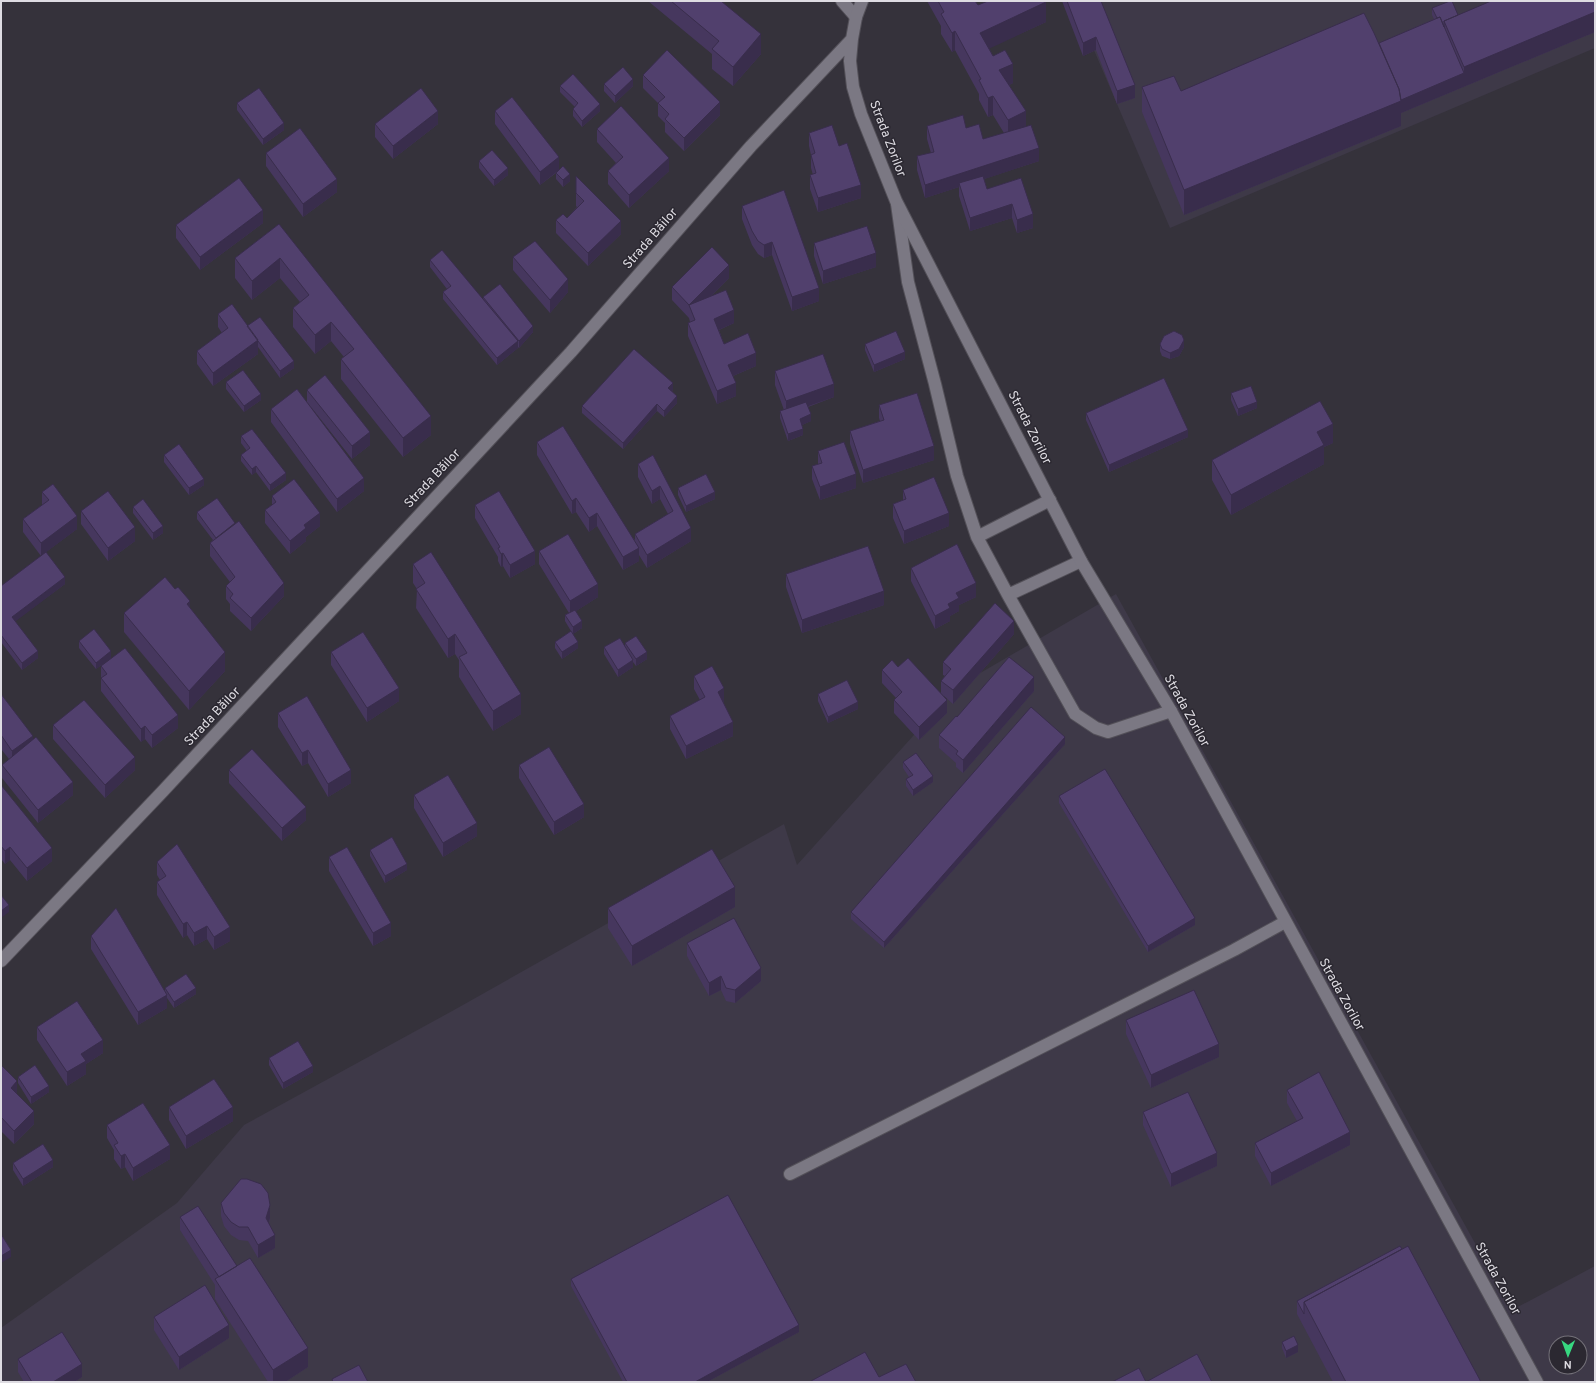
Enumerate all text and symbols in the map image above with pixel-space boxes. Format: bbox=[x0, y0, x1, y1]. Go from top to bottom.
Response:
street label: Strada Zorilor bbox=[865, 99, 909, 179]
street label: Strada Băilor bbox=[620, 205, 682, 273]
street label: Strada Zorilor bbox=[1004, 389, 1054, 467]
street label: Strada Băilor bbox=[401, 446, 465, 512]
street label: Strada Zorilor bbox=[1160, 672, 1212, 750]
street label: Strada Băilor bbox=[181, 684, 245, 750]
street label: Strada Zorilor bbox=[1315, 956, 1367, 1034]
street label: Strada Zorilor bbox=[1471, 1240, 1523, 1318]
north arrow bbox=[1548, 1335, 1588, 1375]
text: N bbox=[1564, 1357, 1572, 1371]

